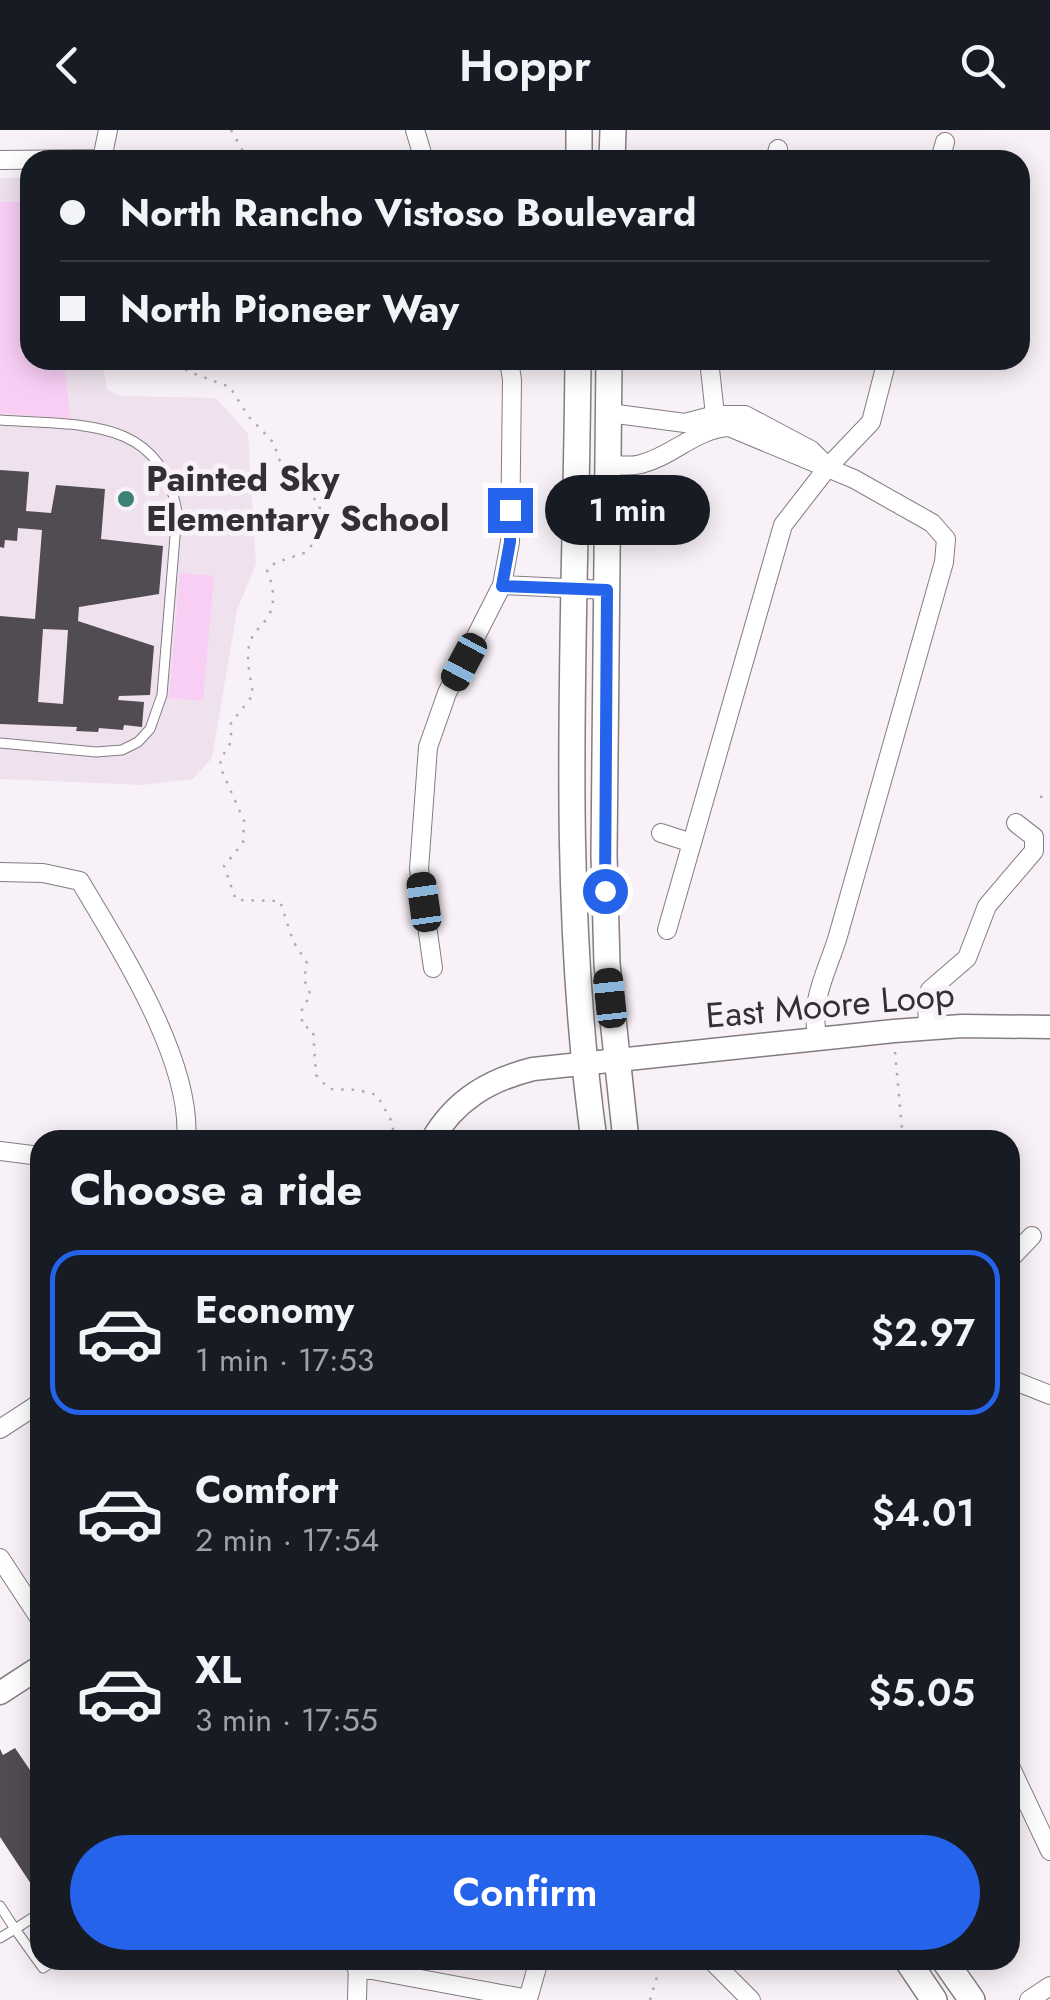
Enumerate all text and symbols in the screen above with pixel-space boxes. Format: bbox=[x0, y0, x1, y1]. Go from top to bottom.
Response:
text: Hoppr bbox=[459, 33, 591, 98]
icon: back bbox=[40, 38, 95, 93]
icon: search bbox=[955, 38, 1010, 93]
text: North Rancho Vistoso Boulevard bbox=[120, 185, 696, 240]
text: North Pioneer Way bbox=[120, 281, 459, 336]
place label: Painted Sky Elementary School bbox=[146, 454, 450, 544]
callout: 1 min bbox=[545, 475, 710, 545]
text: 1 min bbox=[589, 487, 666, 533]
marker: Painted Sky Elementary School bbox=[115, 488, 137, 510]
route end bbox=[488, 488, 533, 533]
car bbox=[437, 628, 491, 696]
route start bbox=[583, 869, 628, 914]
car bbox=[405, 870, 443, 934]
car bbox=[592, 967, 628, 1029]
street label: East Moore Loop bbox=[703, 969, 957, 1041]
text: Choose a ride bbox=[70, 1157, 362, 1222]
text: Economy bbox=[195, 1282, 354, 1337]
icon: car bbox=[75, 1288, 165, 1378]
text: $2.97 bbox=[871, 1305, 975, 1360]
text: 1 min · 17:53 bbox=[195, 1337, 374, 1383]
text: Comfort bbox=[195, 1462, 338, 1517]
icon: car bbox=[75, 1468, 165, 1558]
text: $4.01 bbox=[872, 1485, 975, 1540]
text: 2 min · 17:54 bbox=[195, 1517, 379, 1563]
text: XL bbox=[195, 1642, 241, 1697]
icon: car bbox=[75, 1648, 165, 1738]
text: $5.05 bbox=[868, 1665, 975, 1720]
text: 3 min · 17:55 bbox=[195, 1697, 378, 1743]
button: Confirm bbox=[70, 1835, 980, 1950]

